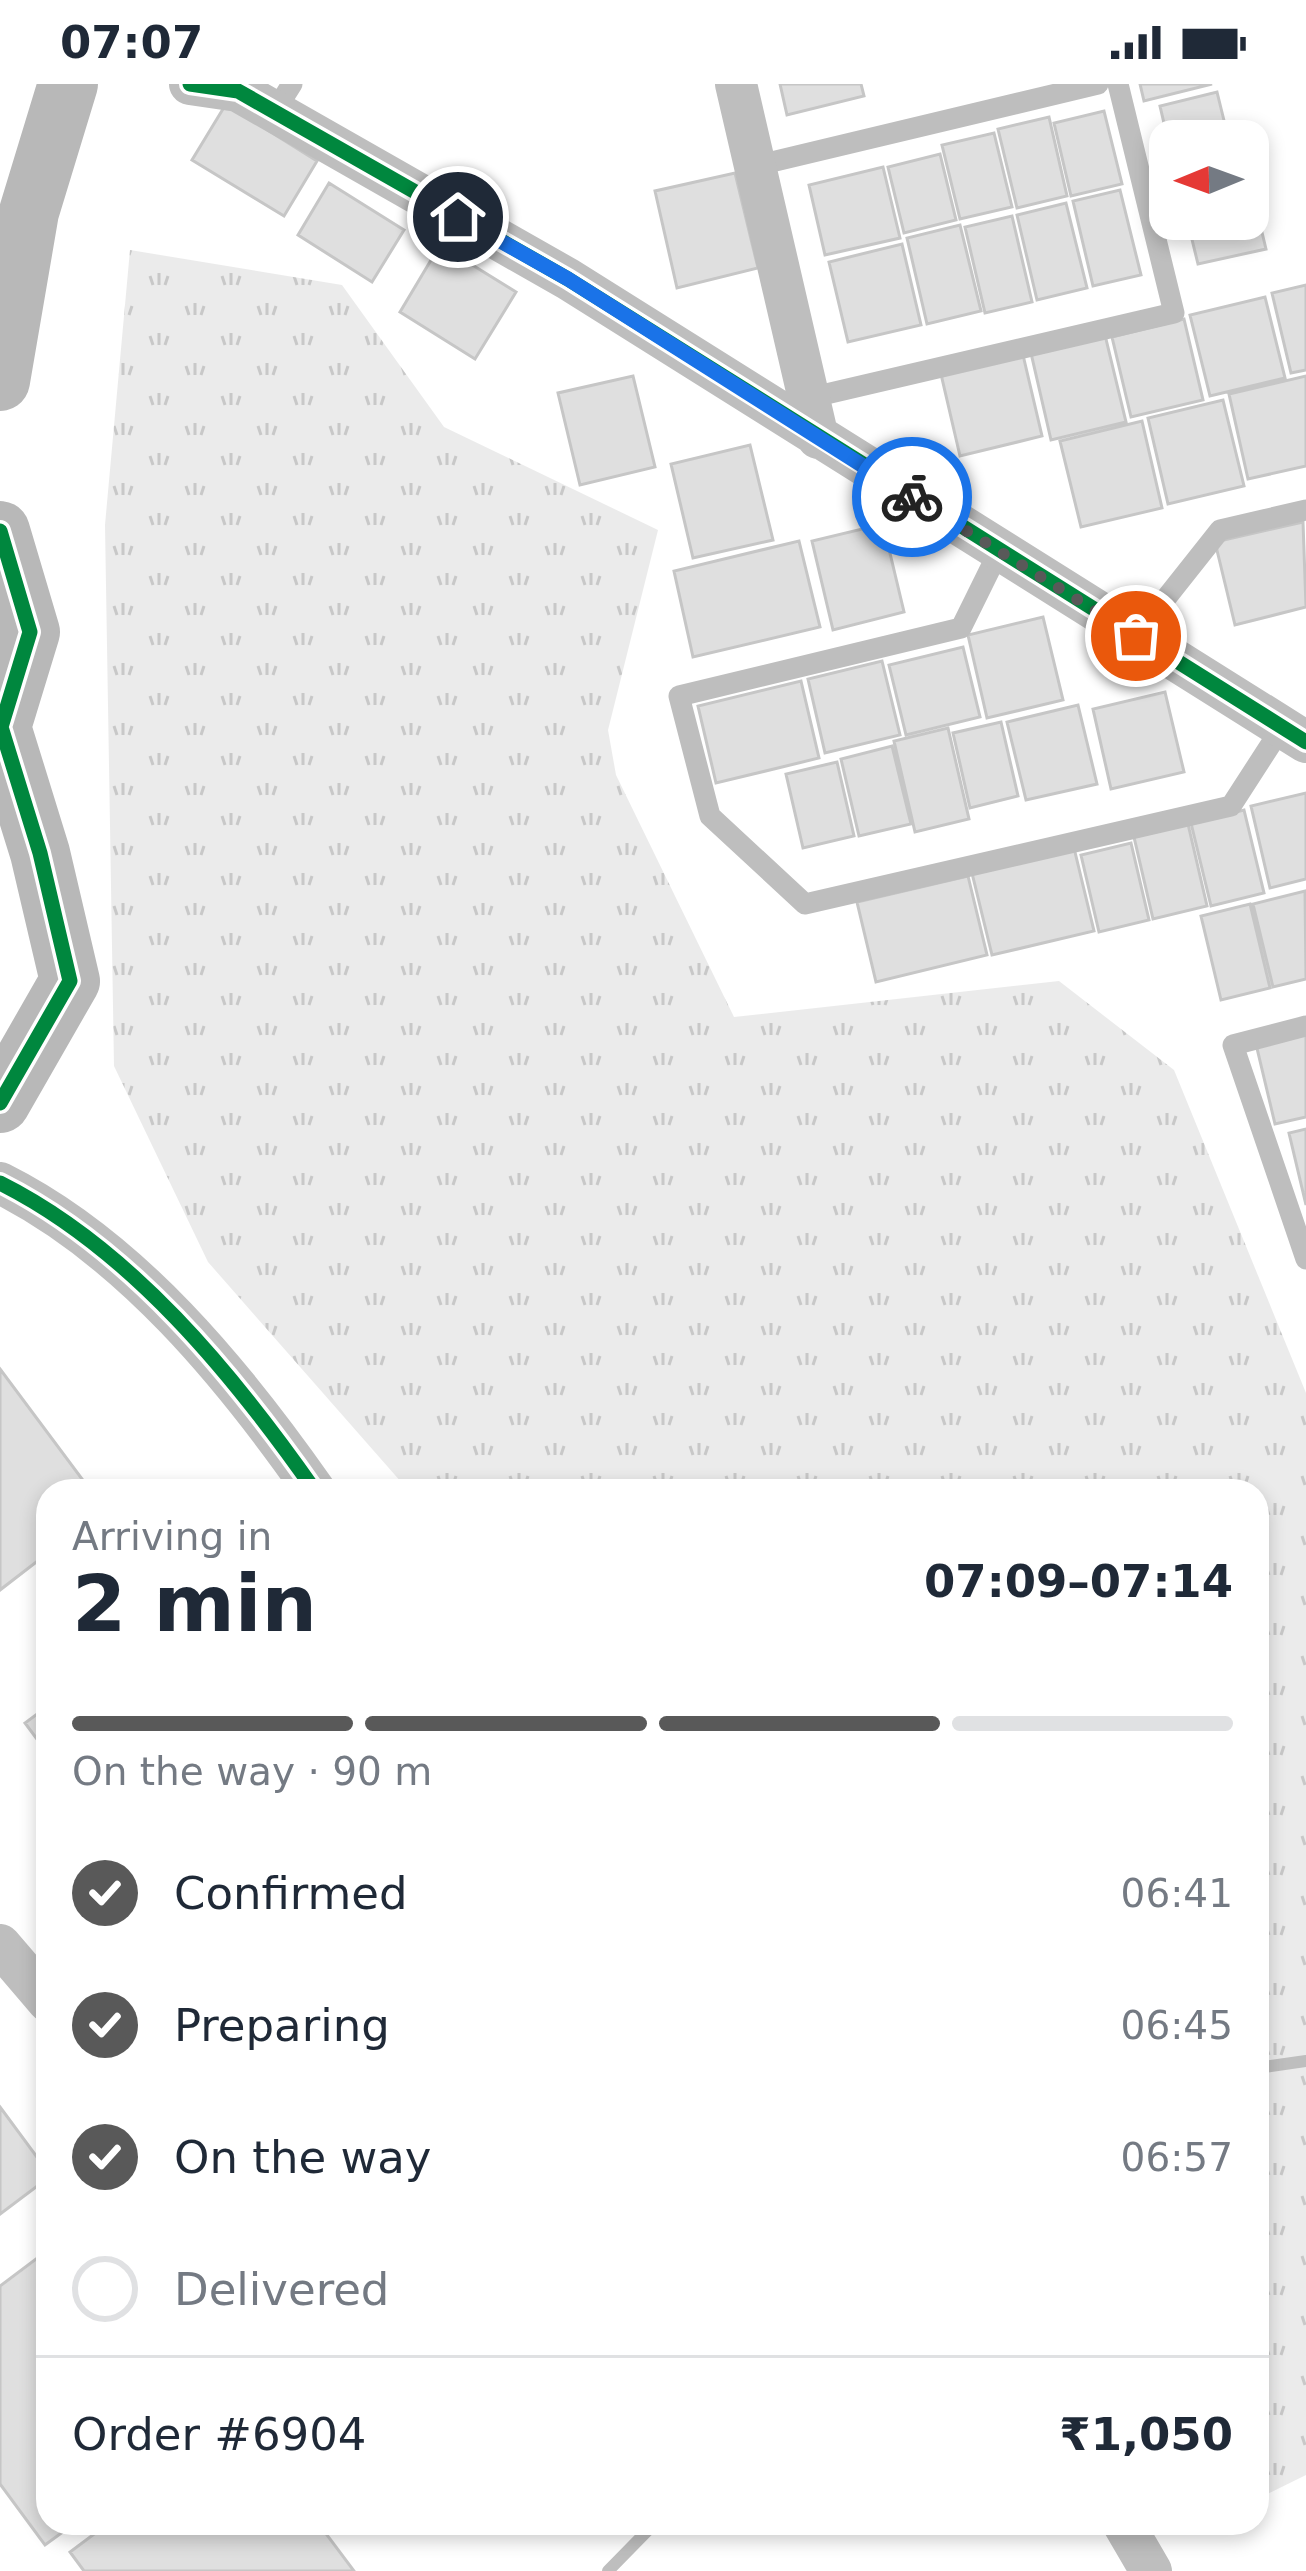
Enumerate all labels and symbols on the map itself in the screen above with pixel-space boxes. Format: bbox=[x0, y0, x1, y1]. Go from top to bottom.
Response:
north arrow bbox=[1149, 120, 1269, 240]
pin bbox=[407, 166, 509, 268]
courier bbox=[852, 437, 972, 557]
pin bbox=[1085, 585, 1187, 687]

